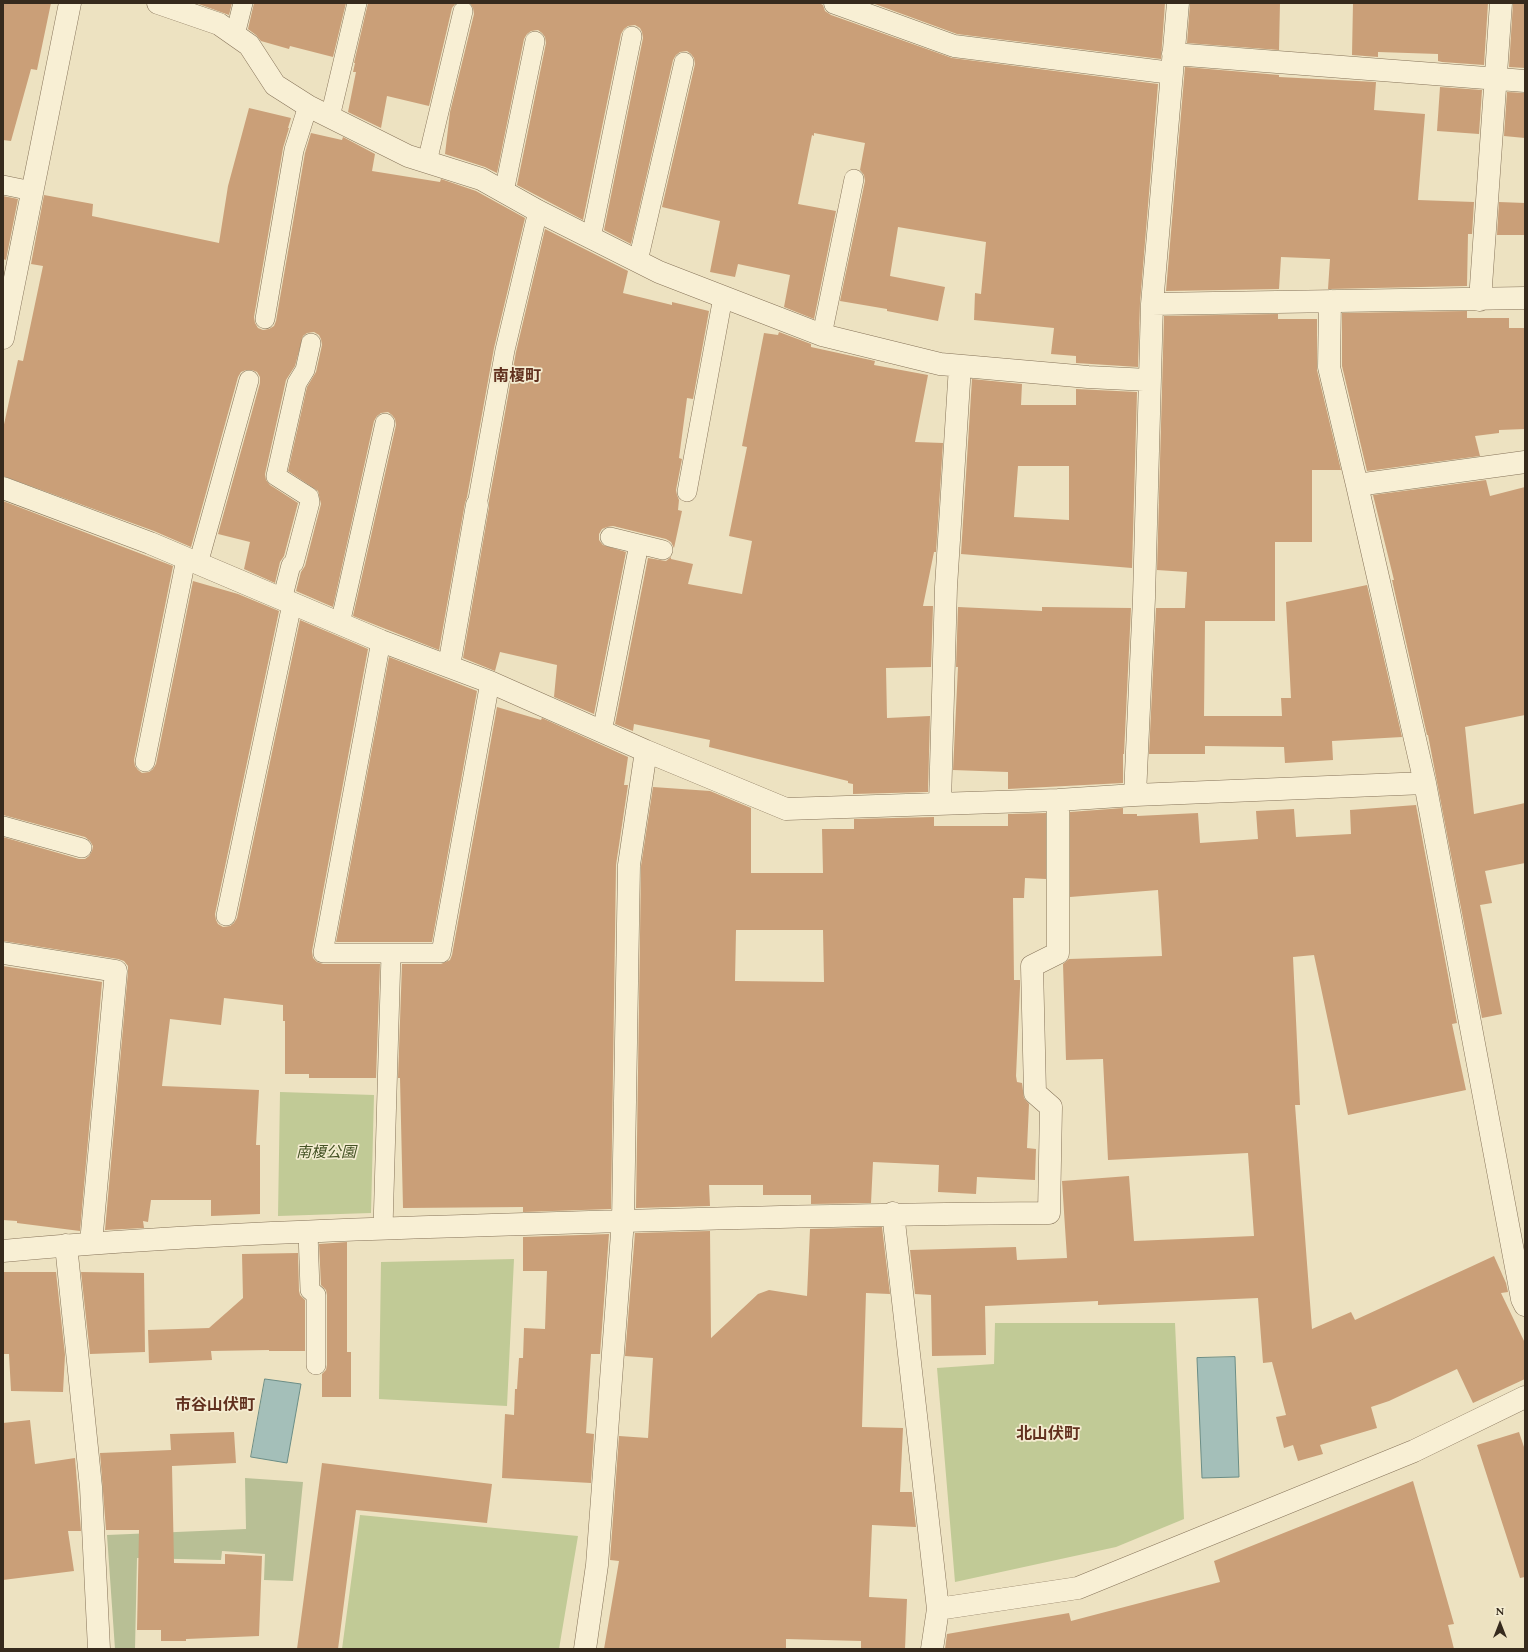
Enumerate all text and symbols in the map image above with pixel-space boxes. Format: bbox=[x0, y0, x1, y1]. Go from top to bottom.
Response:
district label: 南榎町 bbox=[493, 368, 541, 388]
park label: 南榎公園 bbox=[296, 1145, 356, 1163]
district label: 市谷山伏町 bbox=[175, 1397, 255, 1417]
district label: 北山伏町 bbox=[1016, 1426, 1080, 1446]
text: N bbox=[1496, 1603, 1504, 1620]
north arrow bbox=[1480, 1604, 1520, 1644]

